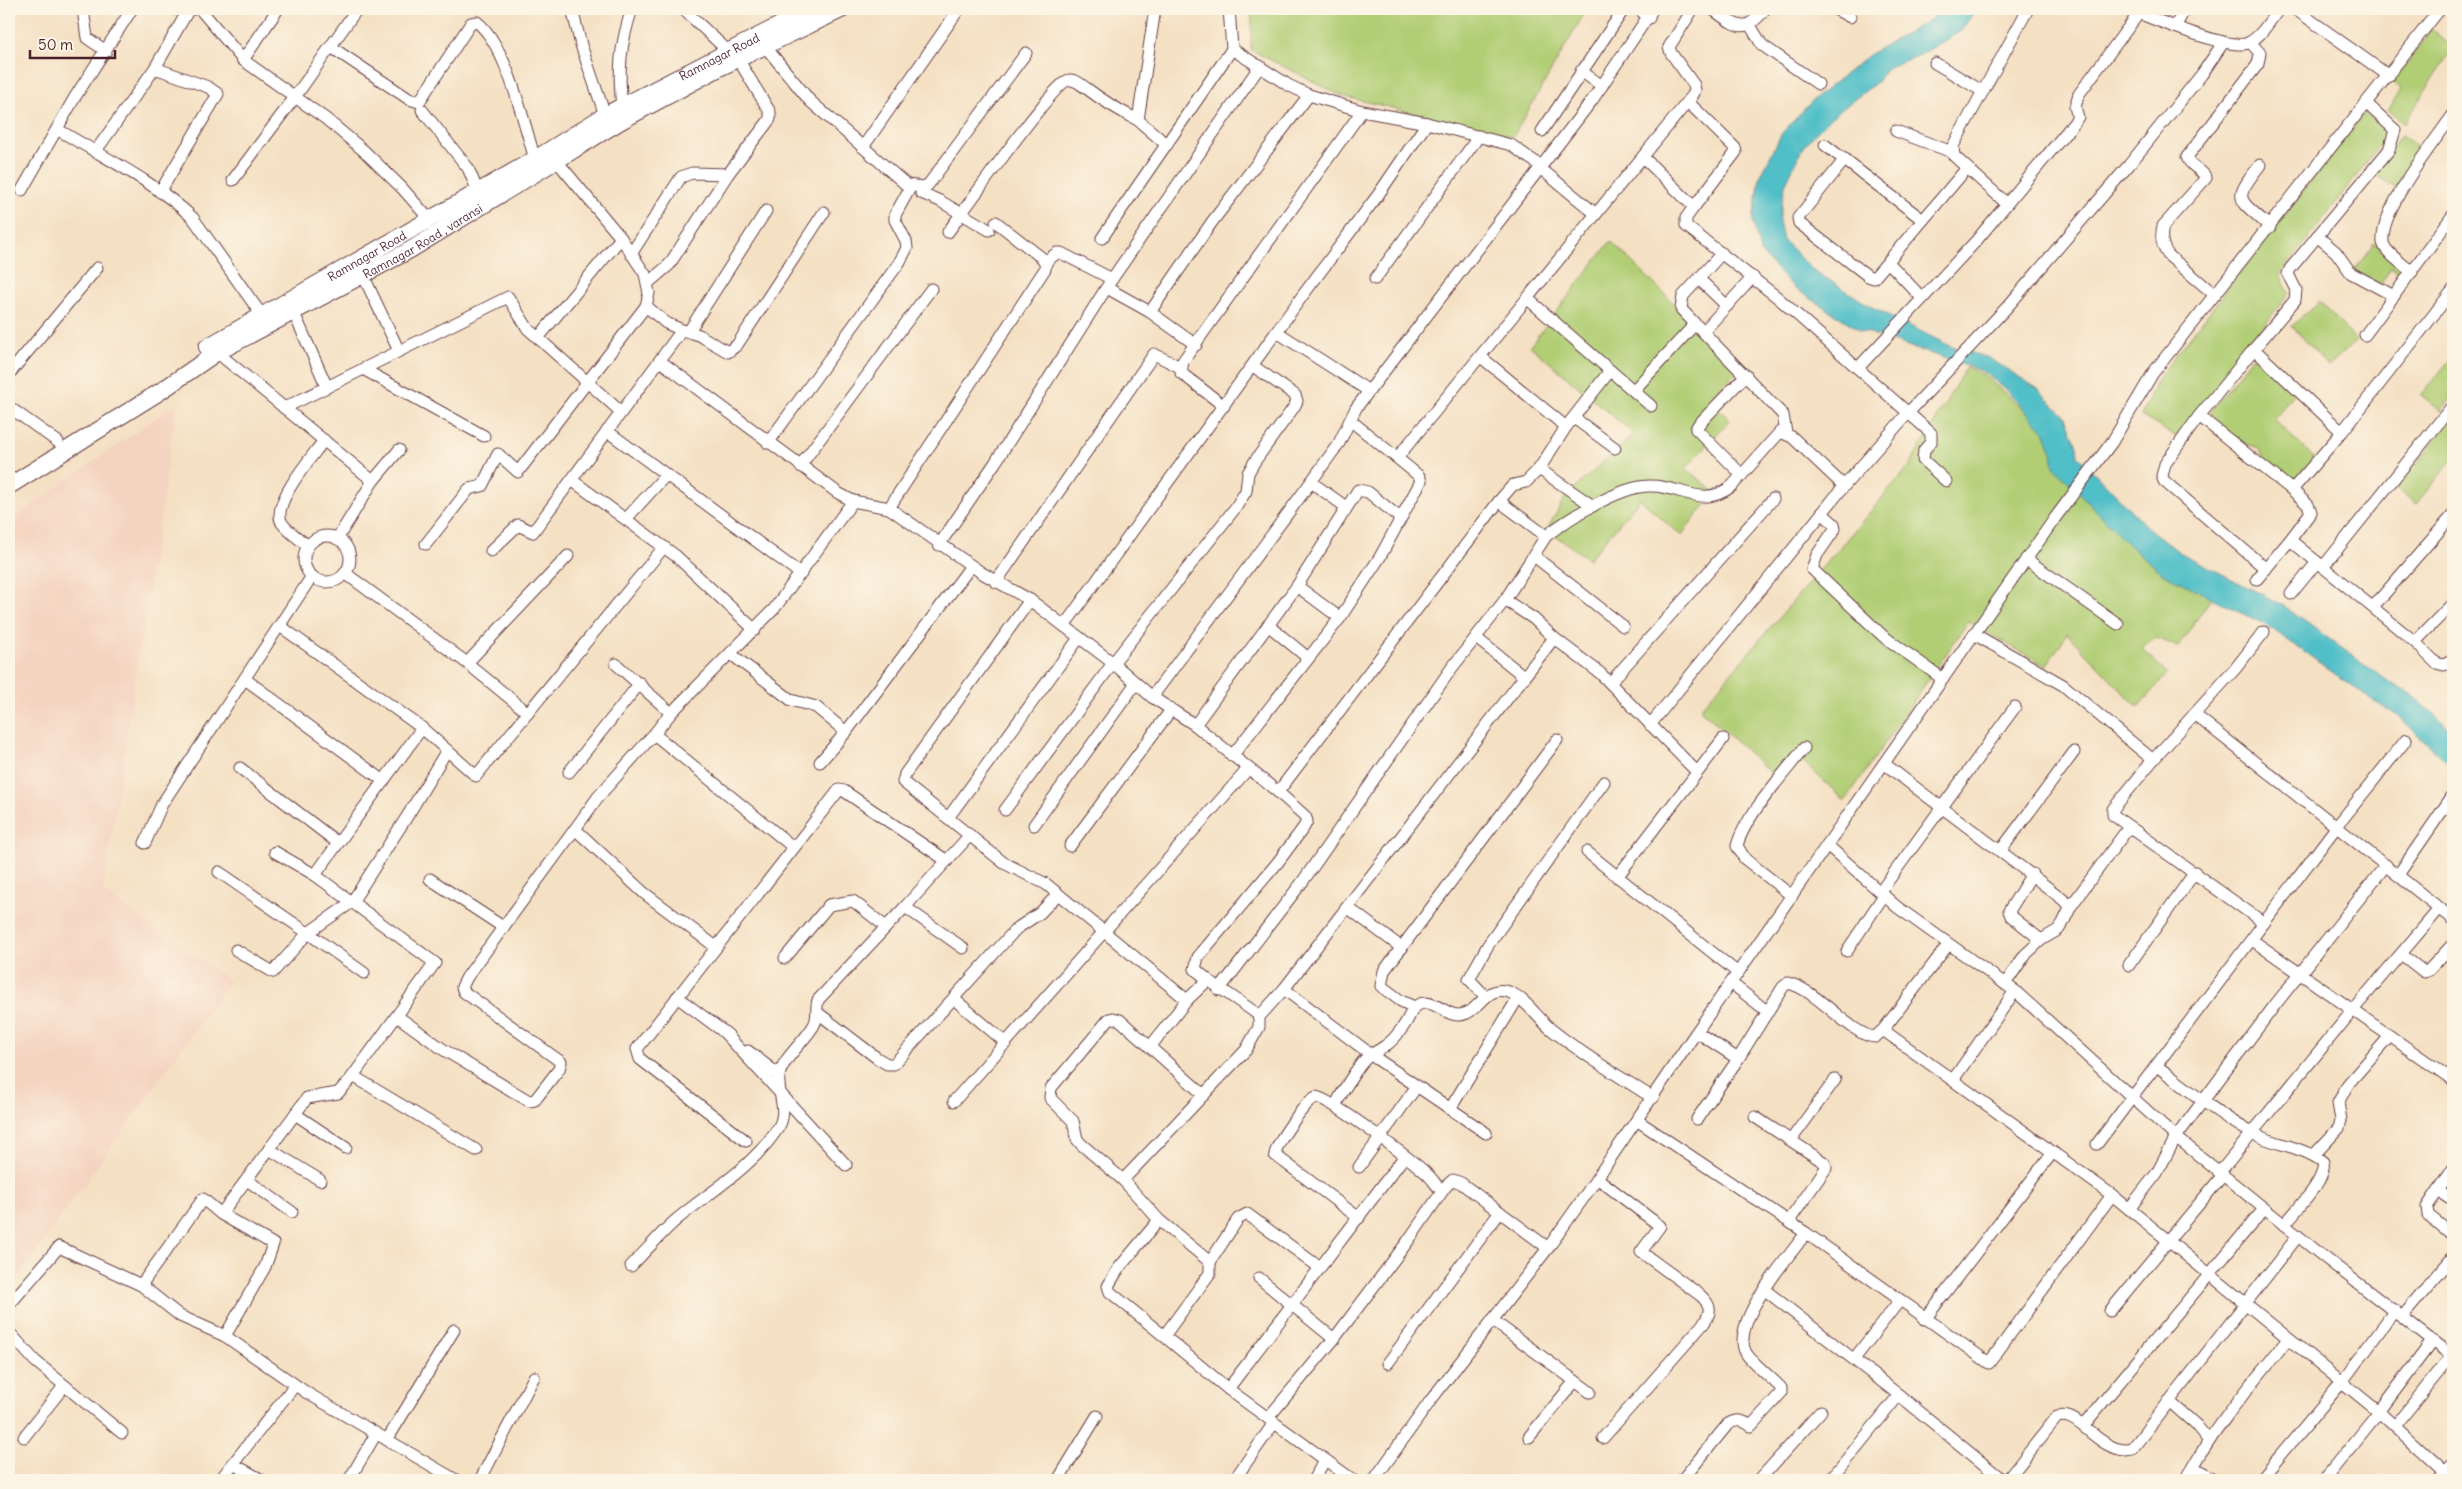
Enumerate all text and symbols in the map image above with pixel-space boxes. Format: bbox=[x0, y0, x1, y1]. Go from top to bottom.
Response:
scale bar bbox=[30, 28, 115, 60]
street label: Ramnagar Road bbox=[676, 29, 762, 83]
text: 50 m bbox=[38, 35, 73, 54]
street label: Ramnagar Road , varansi bbox=[360, 200, 484, 280]
street label: Ramnagar Road bbox=[324, 227, 408, 283]

